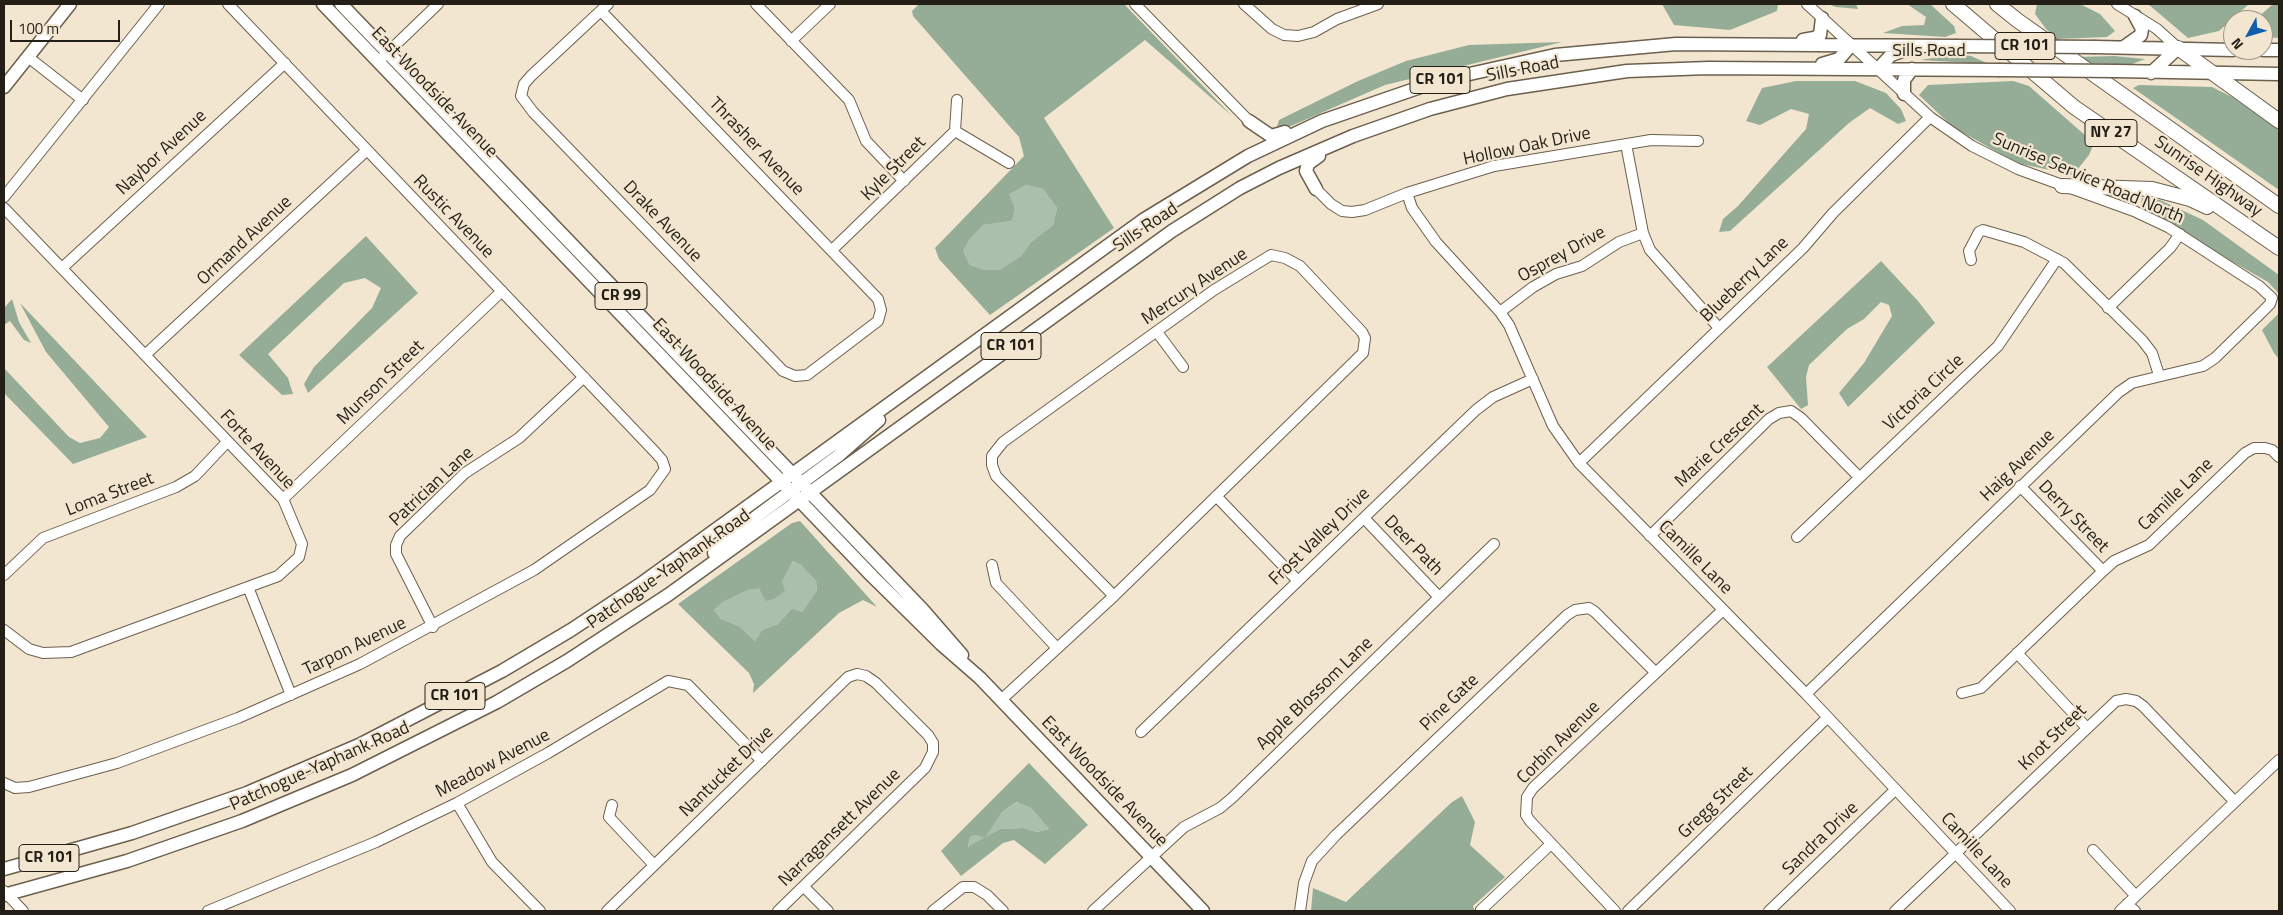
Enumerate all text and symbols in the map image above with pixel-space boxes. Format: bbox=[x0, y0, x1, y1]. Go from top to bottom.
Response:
scale bar bbox=[12, 10, 122, 42]
north arrow bbox=[2223, 10, 2273, 60]
text: 100 m bbox=[18, 17, 59, 40]
street label: East Woodside Avenue bbox=[366, 23, 502, 163]
road number: CR 101 bbox=[1995, 32, 2055, 59]
text: N bbox=[2226, 34, 2248, 55]
street label: Sills Road bbox=[1892, 41, 1966, 63]
street label: Sills Road bbox=[1485, 52, 1561, 88]
road number: CR 101 bbox=[1410, 66, 1470, 94]
street label: Thrasher Avenue bbox=[704, 93, 808, 201]
street label: Naybor Avenue bbox=[112, 106, 212, 200]
road number: NY 27 bbox=[2085, 120, 2137, 146]
street label: Hollow Oak Drive bbox=[1461, 123, 1593, 171]
street label: Sunrise Service Road North bbox=[1989, 129, 2187, 229]
street label: Kyle Street bbox=[857, 132, 931, 206]
street label: Sunrise Highway bbox=[2150, 132, 2266, 222]
street label: Rustic Avenue bbox=[408, 171, 498, 263]
street label: Drake Avenue bbox=[618, 177, 706, 267]
street label: Ormand Avenue bbox=[193, 192, 297, 290]
street label: Sills Road bbox=[1110, 199, 1182, 257]
street label: Osprey Drive bbox=[1514, 222, 1610, 288]
street label: Blueberry Lane bbox=[1697, 233, 1793, 327]
street label: Mercury Avenue bbox=[1138, 244, 1252, 330]
road number: CR 99 bbox=[595, 282, 647, 310]
street label: East Woodside Avenue bbox=[647, 314, 781, 456]
road number: CR 101 bbox=[981, 332, 1041, 360]
street label: Munson Street bbox=[333, 336, 429, 430]
street label: Victoria Circle bbox=[1879, 350, 1969, 436]
street label: Marie Crescent bbox=[1671, 399, 1769, 493]
street label: Forte Avenue bbox=[215, 406, 299, 494]
street label: Haig Avenue bbox=[1976, 425, 2060, 507]
street label: Patrician Lane bbox=[386, 443, 478, 531]
street label: Camille Lane bbox=[2134, 454, 2218, 536]
street label: Loma Street bbox=[63, 468, 157, 522]
street label: Derry Street bbox=[2033, 476, 2113, 558]
street label: Frost Valley Drive bbox=[1265, 484, 1375, 590]
street label: Patchogue-Yaphank Road bbox=[583, 505, 755, 635]
street label: Deer Path bbox=[1379, 511, 1447, 581]
street label: Camille Lane bbox=[1654, 517, 1736, 599]
street label: Tarpon Avenue bbox=[300, 613, 410, 681]
street label: Apple Blossom Lane bbox=[1252, 633, 1378, 755]
street label: Pine Gate bbox=[1416, 670, 1484, 736]
road number: CR 101 bbox=[425, 682, 485, 709]
street label: Corbin Avenue bbox=[1513, 697, 1605, 789]
street label: Knot Street bbox=[2015, 700, 2091, 776]
street label: East Woodside Avenue bbox=[1036, 712, 1172, 852]
street label: Patchogue-Yaphank Road bbox=[227, 718, 413, 816]
street label: Nantucket Drive bbox=[676, 722, 778, 822]
street label: Meadow Avenue bbox=[432, 725, 554, 803]
street label: Gregg Street bbox=[1674, 762, 1758, 844]
street label: Narragansett Avenue bbox=[775, 764, 905, 892]
street label: Sandra Drive bbox=[1779, 798, 1863, 880]
street label: Camille Lane bbox=[1936, 809, 2016, 893]
road number: CR 101 bbox=[19, 844, 79, 871]

